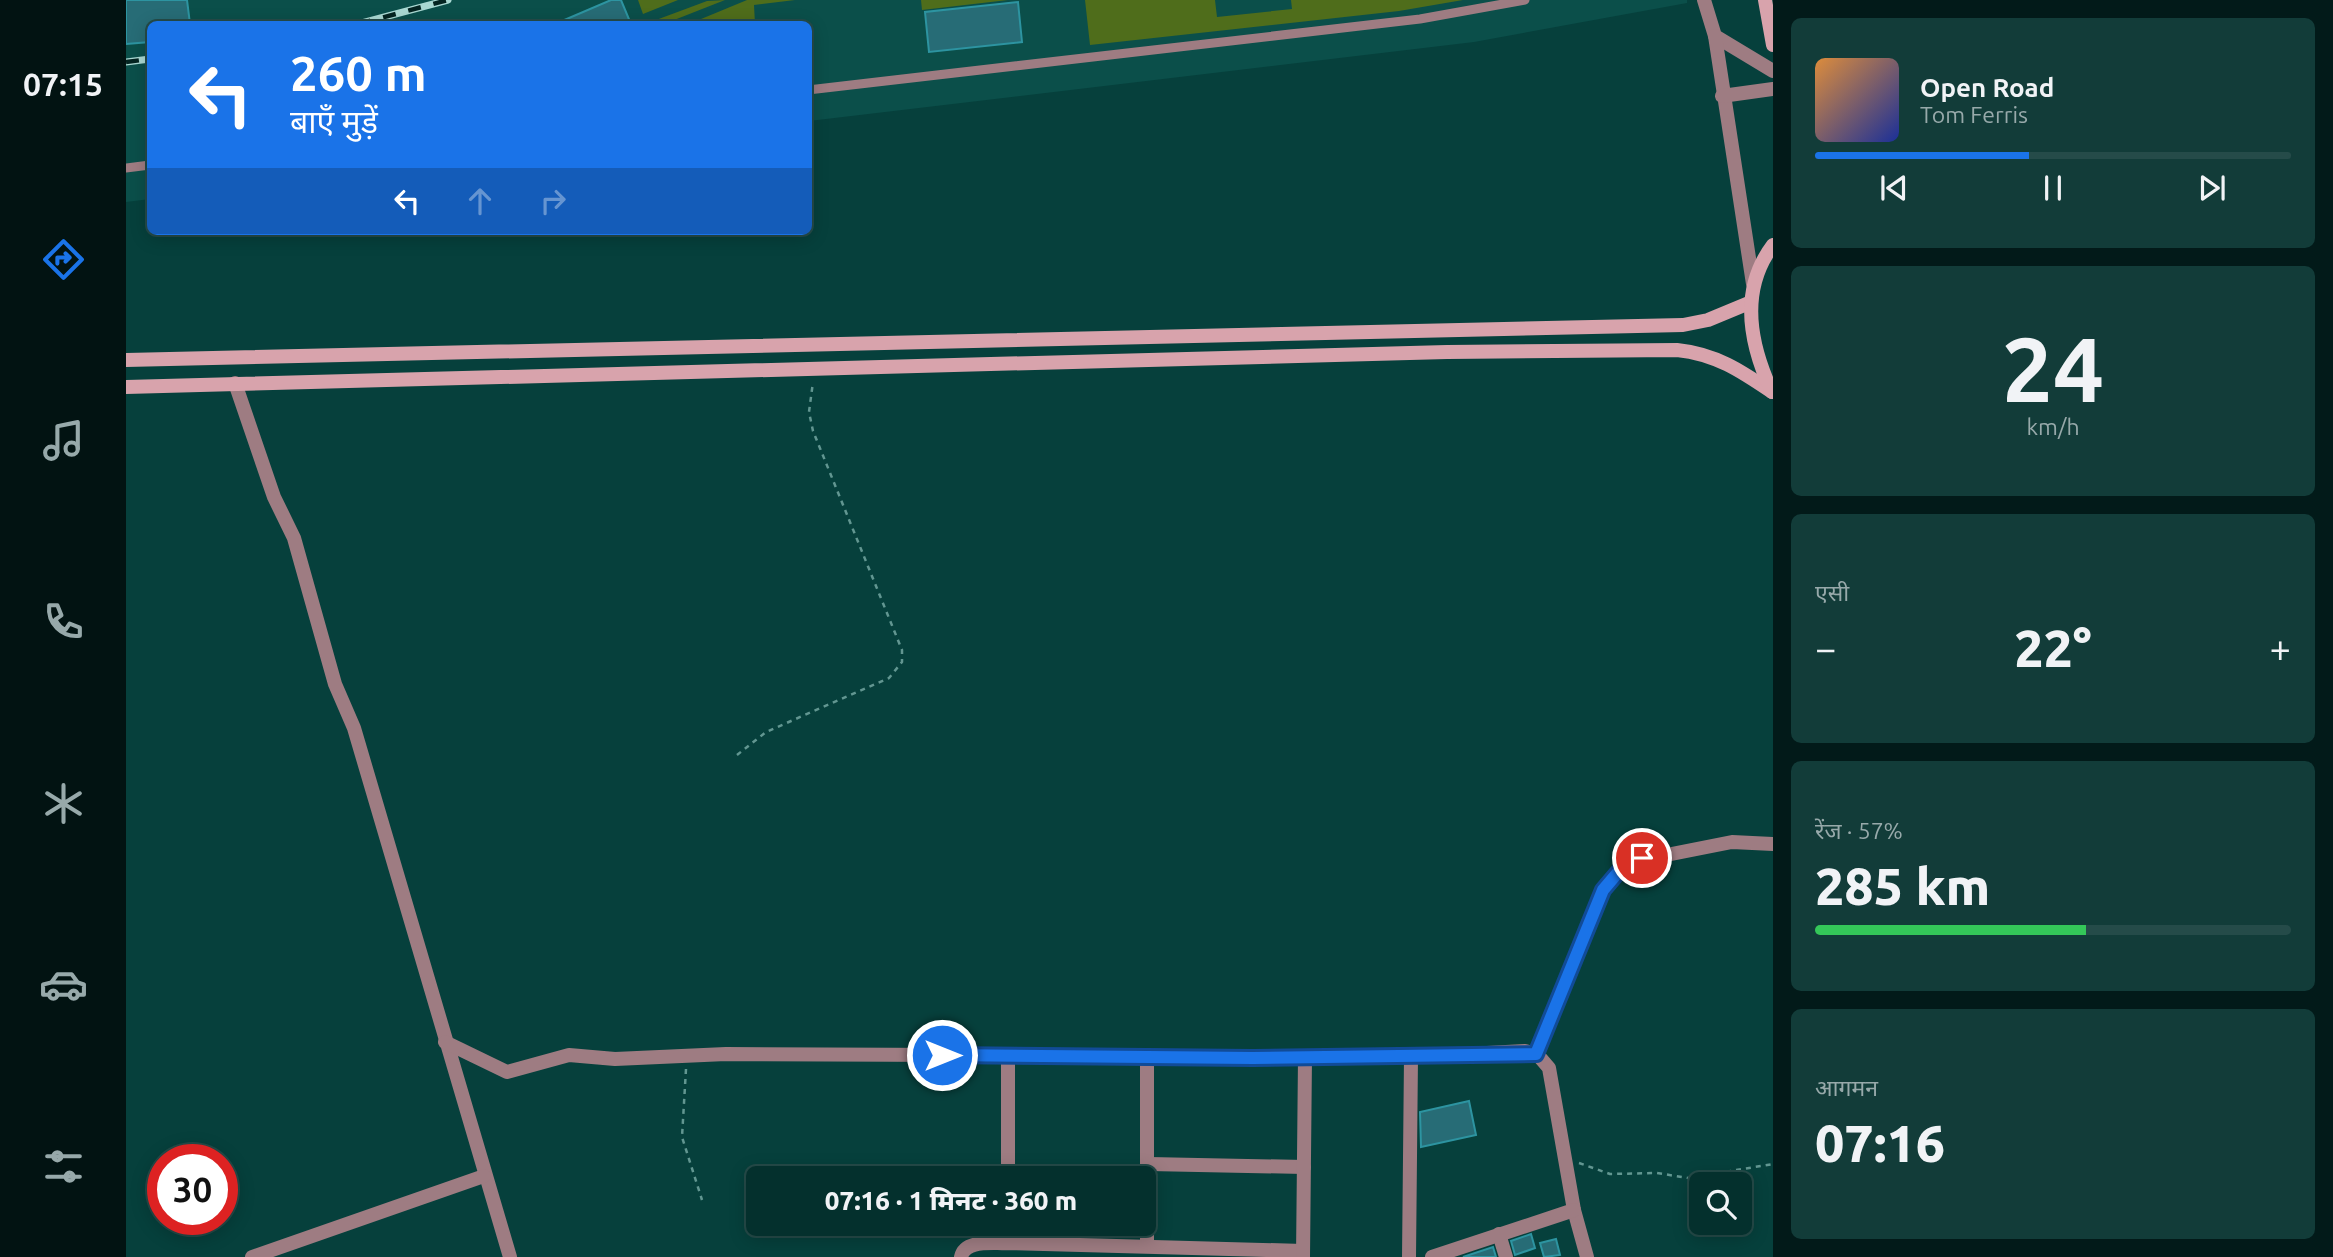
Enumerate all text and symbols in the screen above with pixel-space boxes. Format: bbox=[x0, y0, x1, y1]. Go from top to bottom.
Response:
text: 260 m bbox=[290, 45, 427, 100]
icon: left bbox=[175, 49, 266, 140]
text: 07:15 bbox=[23, 66, 103, 102]
text: Open Road bbox=[1920, 73, 2054, 102]
text: Tom Ferris bbox=[1920, 102, 2028, 127]
text: बाएँ मुड़ें bbox=[290, 103, 378, 139]
icon: previous bbox=[1875, 169, 1913, 207]
icon: pause bbox=[2034, 169, 2072, 207]
icon: next bbox=[2193, 169, 2231, 207]
icon: left bbox=[388, 182, 426, 220]
icon: ahead bbox=[461, 182, 499, 220]
icon: right bbox=[534, 182, 572, 220]
icon: directions bbox=[39, 235, 88, 284]
text: 24 bbox=[2002, 317, 2104, 419]
text: km/h bbox=[2026, 414, 2080, 439]
icon: music bbox=[39, 416, 88, 465]
text: एसी bbox=[1815, 580, 1849, 605]
icon: phone bbox=[39, 597, 88, 646]
text: 22° bbox=[2014, 619, 2092, 677]
text: − bbox=[1815, 627, 1836, 669]
text: + bbox=[2270, 627, 2291, 669]
icon: climate bbox=[39, 779, 88, 828]
text: रेंज · 57% bbox=[1815, 818, 1903, 843]
pin bbox=[1612, 828, 1672, 888]
icon: arrive bbox=[1623, 839, 1661, 877]
text: 285 km bbox=[1815, 857, 1990, 915]
icon: car bbox=[39, 960, 88, 1009]
position arrow bbox=[905, 1018, 979, 1092]
text: आगमन bbox=[1815, 1075, 1878, 1100]
text: 07:16 bbox=[1815, 1114, 1945, 1172]
icon: filters bbox=[39, 1142, 88, 1191]
speed limit sign: 30 bbox=[147, 1144, 238, 1235]
map controls bbox=[1689, 1172, 1752, 1235]
button: search bbox=[1689, 1172, 1752, 1235]
text: 07:16 · 1 मिनट · 360 m bbox=[825, 1186, 1077, 1215]

